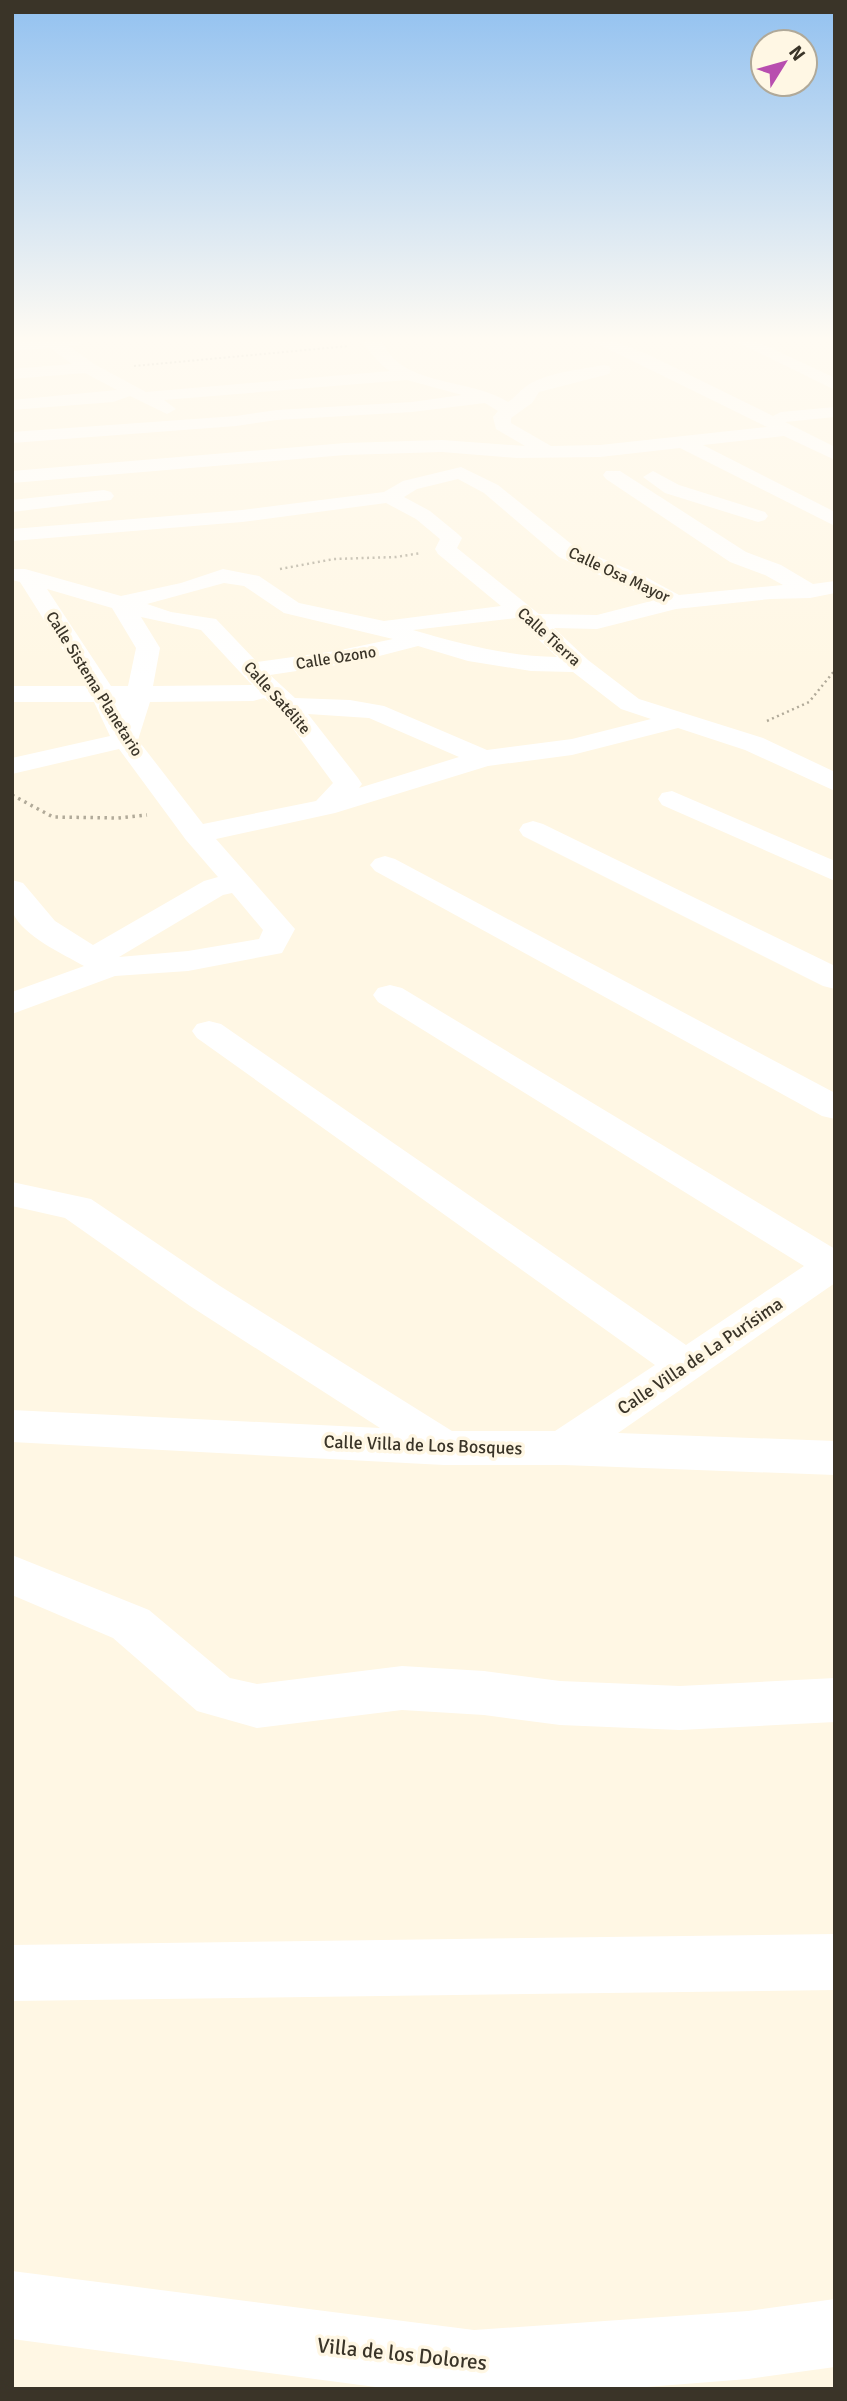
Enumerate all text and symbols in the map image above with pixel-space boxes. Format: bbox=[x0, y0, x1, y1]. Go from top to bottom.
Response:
north arrow bbox=[749, 28, 819, 98]
text: N bbox=[783, 41, 810, 66]
street label: Calle Osa Mayor bbox=[565, 543, 673, 607]
street label: Calle Tierra bbox=[513, 603, 585, 671]
street label: Calle Sistema Planetario bbox=[41, 608, 147, 760]
street label: Calle Ozono bbox=[295, 642, 377, 674]
street label: Calle Satélite bbox=[239, 658, 315, 738]
street label: Calle Villa de La Purísima bbox=[613, 1293, 787, 1419]
street label: Calle Villa de Los Bosques bbox=[323, 1431, 523, 1459]
street label: Villa de los Dolores bbox=[316, 2332, 488, 2376]

